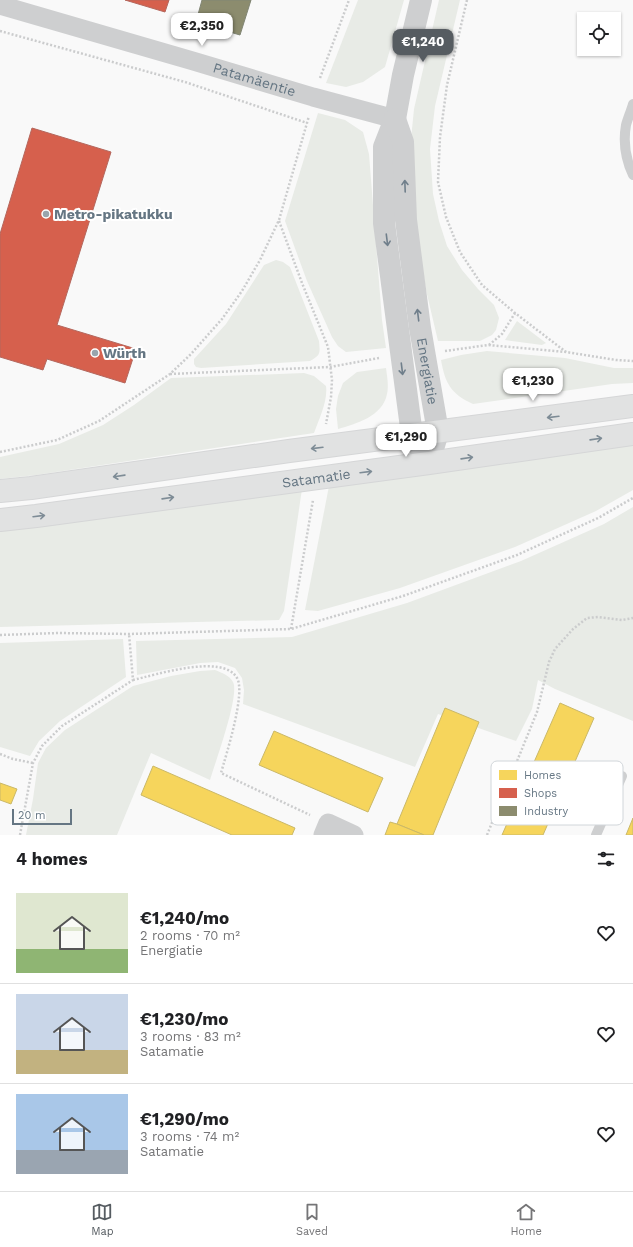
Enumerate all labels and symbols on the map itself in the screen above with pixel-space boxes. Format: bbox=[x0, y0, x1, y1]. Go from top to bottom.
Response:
pin: €2,350 bbox=[169, 13, 235, 47]
pin: €1,240 bbox=[390, 29, 456, 63]
street label: Patamäentie bbox=[211, 59, 298, 99]
one-way arrow bbox=[401, 180, 408, 193]
place label: Metro-pikatukku bbox=[54, 206, 173, 222]
marker: Metro-pikatukku bbox=[41, 209, 51, 219]
one-way arrow bbox=[383, 233, 390, 246]
one-way arrow bbox=[414, 309, 422, 322]
street label: Energiatie bbox=[414, 336, 441, 406]
place label: Würth bbox=[103, 345, 146, 361]
marker: Würth bbox=[90, 348, 100, 358]
one-way arrow bbox=[399, 362, 406, 375]
pin: €1,230 bbox=[500, 368, 566, 402]
one-way arrow bbox=[547, 413, 560, 421]
pin: €1,290 bbox=[373, 424, 439, 458]
one-way arrow bbox=[589, 435, 602, 443]
one-way arrow bbox=[311, 444, 324, 452]
one-way arrow bbox=[460, 454, 473, 462]
street label: Satamatie bbox=[281, 466, 352, 491]
one-way arrow bbox=[359, 468, 372, 476]
one-way arrow bbox=[113, 472, 126, 480]
one-way arrow bbox=[161, 494, 174, 502]
one-way arrow bbox=[32, 512, 45, 520]
legend bbox=[491, 761, 623, 825]
text: Homes bbox=[524, 769, 561, 782]
text: Shops bbox=[524, 787, 557, 800]
text: Industry bbox=[524, 805, 569, 818]
scale bar bbox=[12, 807, 72, 826]

